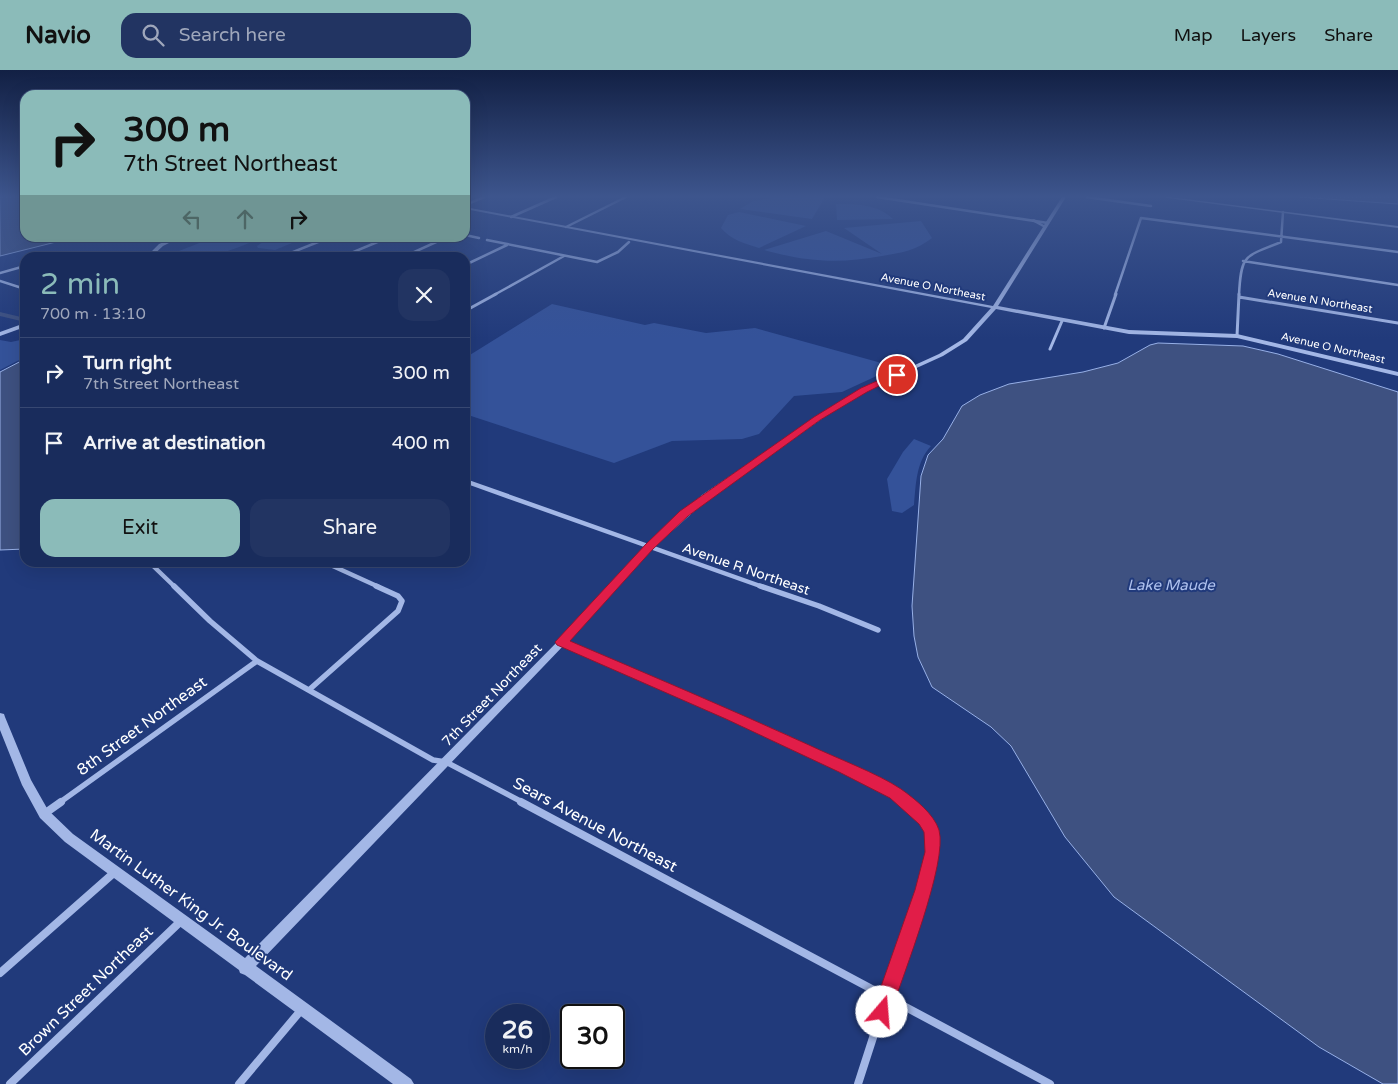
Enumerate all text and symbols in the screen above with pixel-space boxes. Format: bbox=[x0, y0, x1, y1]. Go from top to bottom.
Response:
search box bbox=[121, 13, 471, 58]
text: Navio bbox=[25, 21, 91, 50]
icon: search bbox=[139, 21, 167, 49]
text: Search here bbox=[179, 24, 286, 46]
text: Map bbox=[1174, 24, 1213, 46]
text: Layers bbox=[1241, 24, 1296, 46]
text: Share bbox=[1324, 24, 1373, 46]
text: 300 m bbox=[123, 109, 230, 151]
icon: right bbox=[40, 110, 105, 175]
text: 7th Street Northeast bbox=[123, 151, 338, 177]
icon: left bbox=[178, 205, 206, 233]
icon: ahead bbox=[231, 205, 259, 233]
icon: right bbox=[284, 205, 312, 233]
text: 2 min bbox=[40, 266, 120, 303]
button: close bbox=[398, 269, 450, 321]
street label: Avenue O Northeast bbox=[880, 270, 986, 304]
street label: Avenue N Northeast bbox=[1267, 286, 1373, 316]
text: 700 m · 13:10 bbox=[40, 304, 146, 324]
street label: Avenue O Northeast bbox=[1280, 330, 1386, 366]
text: Turn right bbox=[83, 352, 171, 374]
pin bbox=[876, 354, 918, 396]
icon: right bbox=[40, 359, 68, 387]
icon: arrive bbox=[883, 361, 911, 389]
text: 300 m bbox=[392, 362, 450, 384]
text: 7th Street Northeast bbox=[83, 374, 239, 394]
icon: arrive bbox=[40, 429, 68, 457]
text: Arrive at destination bbox=[83, 432, 266, 454]
text: 400 m bbox=[392, 432, 450, 454]
button: Exit bbox=[40, 499, 240, 557]
button: Share bbox=[250, 499, 450, 557]
street label: Avenue R Northeast bbox=[680, 539, 813, 599]
water label: Lake Maude bbox=[1127, 576, 1216, 594]
street label: 7th Street Northeast bbox=[438, 640, 546, 750]
street label: 8th Street Northeast bbox=[73, 672, 211, 780]
street label: Sears Avenue Northeast bbox=[509, 773, 681, 877]
street label: Martin Luther King Jr. Boulevard bbox=[86, 825, 296, 985]
street label: Brown Street Northeast bbox=[15, 922, 157, 1060]
position arrow bbox=[855, 985, 907, 1037]
speed limit sign: 30 bbox=[560, 1004, 625, 1069]
text: 26 bbox=[502, 1015, 533, 1045]
text: km/h bbox=[502, 1042, 533, 1056]

